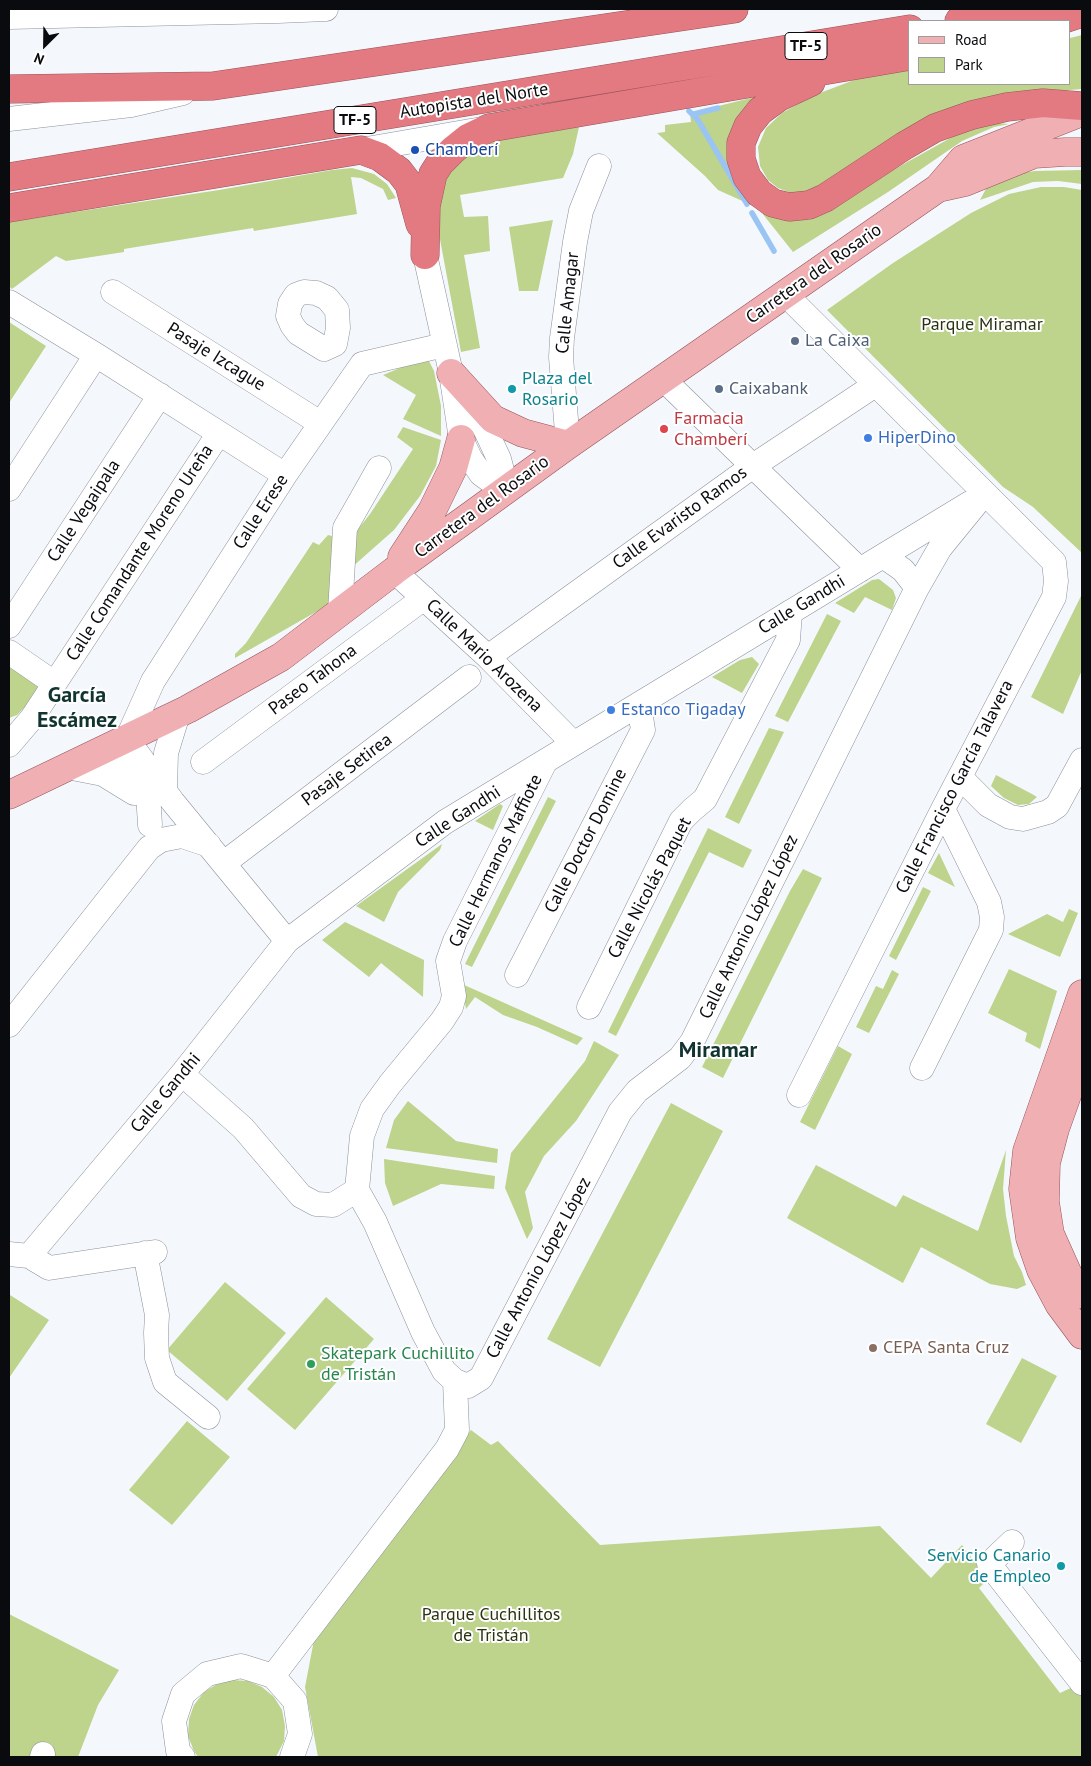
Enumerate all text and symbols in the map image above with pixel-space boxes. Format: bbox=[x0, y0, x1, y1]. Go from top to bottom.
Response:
north arrow bbox=[20, 20, 70, 70]
legend bbox=[908, 20, 1071, 85]
text: Road bbox=[955, 30, 987, 49]
road number: TF-5 bbox=[785, 32, 827, 59]
text: N bbox=[31, 49, 47, 69]
text: Park bbox=[955, 55, 983, 74]
street label: Autopista del Norte bbox=[398, 79, 550, 123]
road number: TF-5 bbox=[334, 106, 376, 134]
place label: Chamberí bbox=[425, 139, 498, 161]
marker: Chamberí bbox=[409, 144, 421, 156]
street label: Carretera del Rosario bbox=[742, 219, 886, 329]
street label: Calle Amagar bbox=[552, 251, 584, 355]
park label: Parque Miramar bbox=[921, 314, 1043, 336]
street label: Pasaje Izcague bbox=[163, 318, 269, 396]
place label: La Caixa bbox=[805, 330, 870, 352]
marker: La Caixa bbox=[789, 335, 801, 347]
place label: Plaza del Rosario bbox=[522, 368, 592, 410]
place label: Caixabank bbox=[729, 378, 808, 400]
marker: Plaza del Rosario bbox=[506, 383, 518, 395]
marker: Caixabank bbox=[713, 383, 725, 395]
place label: Farmacia Chamberí bbox=[674, 408, 747, 450]
marker: Farmacia Chamberí bbox=[658, 423, 670, 435]
place label: HiperDino bbox=[878, 427, 956, 449]
marker: HiperDino bbox=[862, 432, 874, 444]
street label: Calle Comandante Moreno Ureña bbox=[62, 441, 218, 665]
street label: Carretera del Rosario bbox=[411, 451, 553, 563]
street label: Calle Vegaipala bbox=[43, 456, 125, 566]
street label: Calle Evaristo Ramos bbox=[609, 462, 751, 574]
street label: Calle Erese bbox=[229, 470, 293, 554]
street label: Calle Gandhi bbox=[755, 571, 849, 639]
street label: Calle Mario Arozena bbox=[421, 595, 547, 717]
street label: Paseo Tahona bbox=[265, 640, 361, 720]
street label: Calle Francisco García Talavera bbox=[892, 677, 1018, 897]
district label: García Escámez bbox=[37, 683, 117, 734]
place label: Estanco Tigaday bbox=[621, 699, 746, 721]
marker: Estanco Tigaday bbox=[605, 704, 617, 716]
street label: Pasaje Setirea bbox=[298, 729, 396, 811]
street label: Calle Doctor Domine bbox=[540, 765, 632, 917]
street label: Calle Hermanos Maffiote bbox=[445, 771, 547, 951]
street label: Calle Gandhi bbox=[411, 781, 505, 853]
street label: Calle Nicolás Paquet bbox=[604, 814, 696, 962]
street label: Calle Antonio López López bbox=[695, 831, 803, 1023]
district label: Miramar bbox=[679, 1038, 757, 1064]
street label: Calle Gandhi bbox=[126, 1049, 206, 1137]
street label: Calle Antonio López López bbox=[482, 1174, 596, 1362]
place label: CEPA Santa Cruz bbox=[883, 1337, 1009, 1359]
marker: CEPA Santa Cruz bbox=[867, 1342, 879, 1354]
place label: Skatepark Cuchillito de Tristán bbox=[321, 1343, 475, 1386]
marker: Skatepark Cuchillito de Tristán bbox=[305, 1358, 317, 1370]
place label: Servicio Canario de Empleo bbox=[927, 1545, 1051, 1588]
marker: Servicio Canario de Empleo bbox=[1055, 1560, 1067, 1572]
park label: Parque Cuchillitos de Tristán bbox=[422, 1604, 560, 1646]

